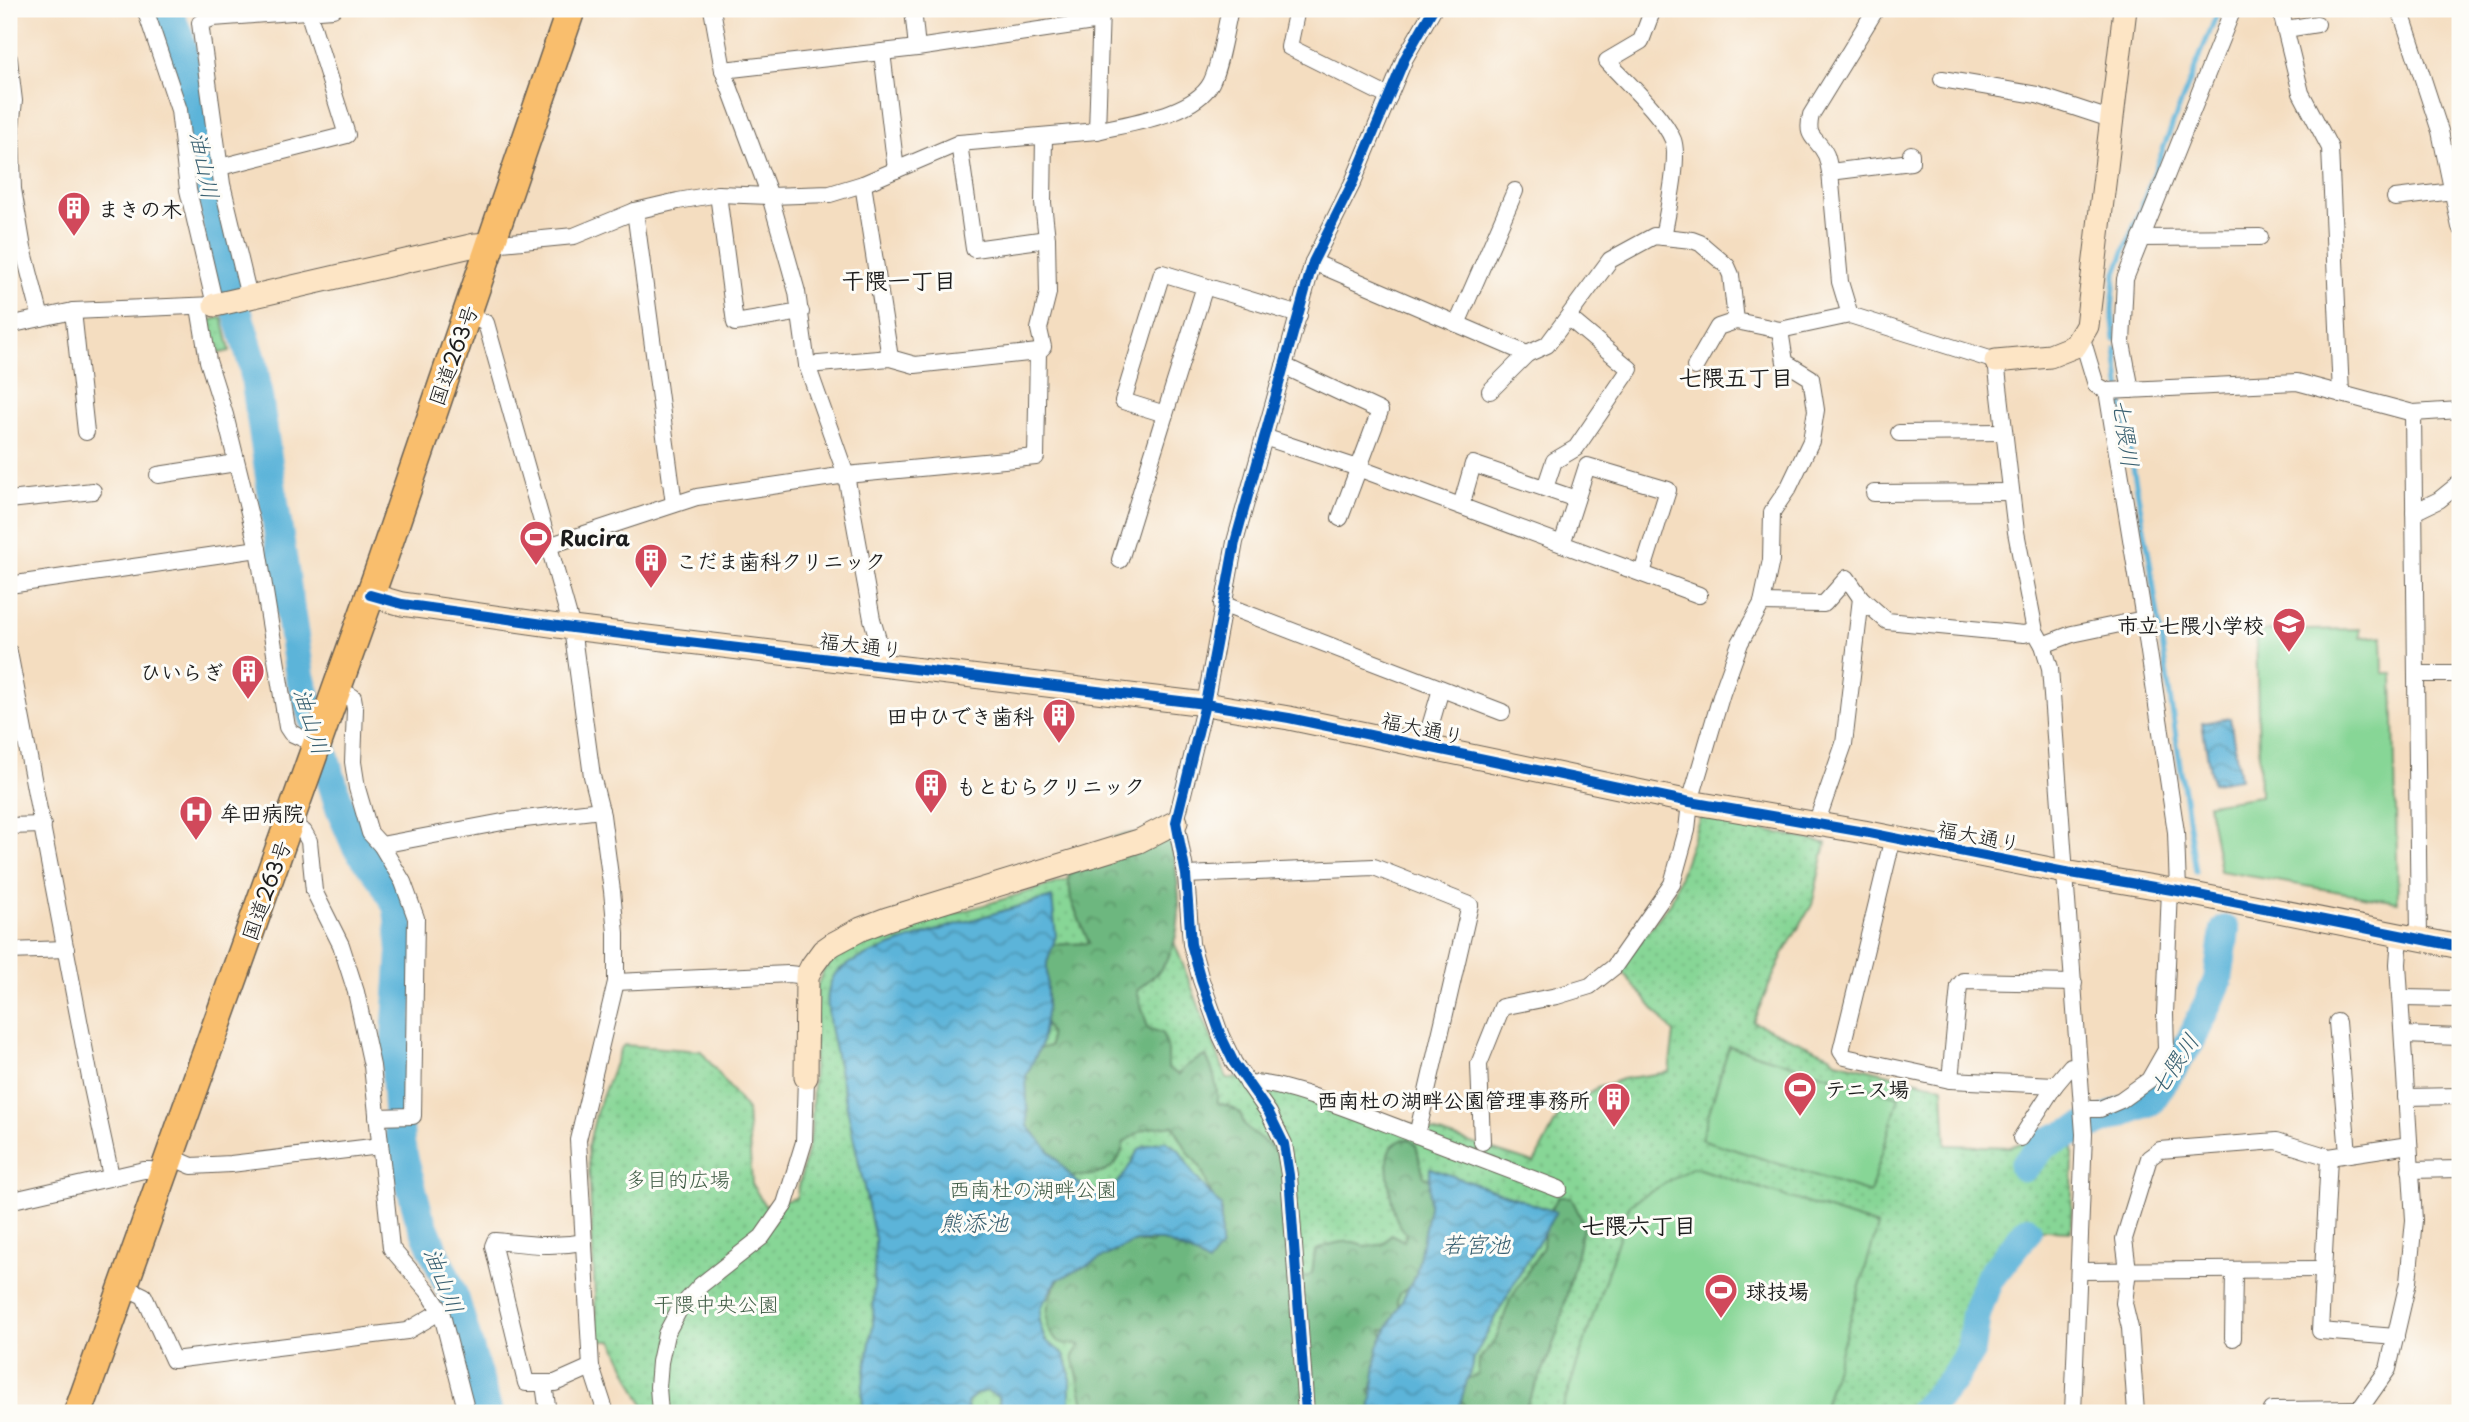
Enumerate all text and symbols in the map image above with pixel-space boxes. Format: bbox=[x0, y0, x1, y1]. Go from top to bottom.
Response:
water label: 油山川 bbox=[182, 128, 230, 202]
building icon: まきの木 bbox=[55, 189, 93, 238]
place label: まきの木 bbox=[98, 192, 182, 224]
district label: 干隈一丁目 bbox=[842, 262, 957, 297]
street label: 国道263号 bbox=[419, 300, 485, 410]
district label: 七隈五丁目 bbox=[1679, 359, 1794, 394]
water label: 七隈川 bbox=[2105, 396, 2149, 470]
sports icon: Rucira bbox=[517, 518, 555, 567]
place label: Rucira bbox=[560, 521, 630, 553]
building icon: こだま歯科クリニック bbox=[632, 541, 670, 590]
place label: こだま歯科クリニック bbox=[676, 544, 886, 576]
school or university icon: 市立七隈小学校 bbox=[2270, 605, 2308, 654]
place label: 市立七隈小学校 bbox=[2117, 608, 2264, 640]
street label: 福大通り bbox=[817, 623, 905, 665]
building icon: ひいらぎ bbox=[229, 652, 267, 701]
place label: ひいらぎ bbox=[140, 655, 224, 687]
water label: 油山川 bbox=[286, 683, 340, 759]
building icon: 田中ひでき歯科 bbox=[1040, 696, 1078, 745]
place label: 田中ひでき歯科 bbox=[887, 699, 1034, 731]
street label: 福大通り bbox=[1379, 703, 1467, 751]
building icon: もとむらクリニック bbox=[912, 766, 950, 815]
place label: もとむらクリニック bbox=[956, 769, 1145, 801]
hospital icon: 牟田病院 bbox=[177, 793, 215, 842]
place label: 牟田病院 bbox=[220, 796, 304, 828]
street label: 福大通り bbox=[1935, 811, 2023, 859]
street label: 国道263号 bbox=[232, 835, 298, 945]
water label: 七隈川 bbox=[2139, 1026, 2207, 1102]
sports icon: テニス場 bbox=[1781, 1069, 1819, 1118]
place label: テニス場 bbox=[1825, 1072, 1909, 1104]
building icon: 西南杜の湖畔公園管理事務所 bbox=[1595, 1080, 1633, 1129]
place label: 西南杜の湖畔公園管理事務所 bbox=[1317, 1083, 1590, 1115]
park label: 多目的広場 bbox=[626, 1162, 731, 1194]
park label: 西南杜の湖畔公園 bbox=[949, 1172, 1117, 1204]
water label: 熊添池 bbox=[940, 1204, 1010, 1239]
district label: 七隈六丁目 bbox=[1582, 1207, 1697, 1242]
water label: 若宮池 bbox=[1442, 1226, 1512, 1261]
water label: 油山川 bbox=[416, 1242, 474, 1318]
sports icon: 球技場 bbox=[1702, 1271, 1740, 1320]
place label: 球技場 bbox=[1746, 1274, 1809, 1306]
park label: 干隈中央公園 bbox=[653, 1287, 779, 1319]

